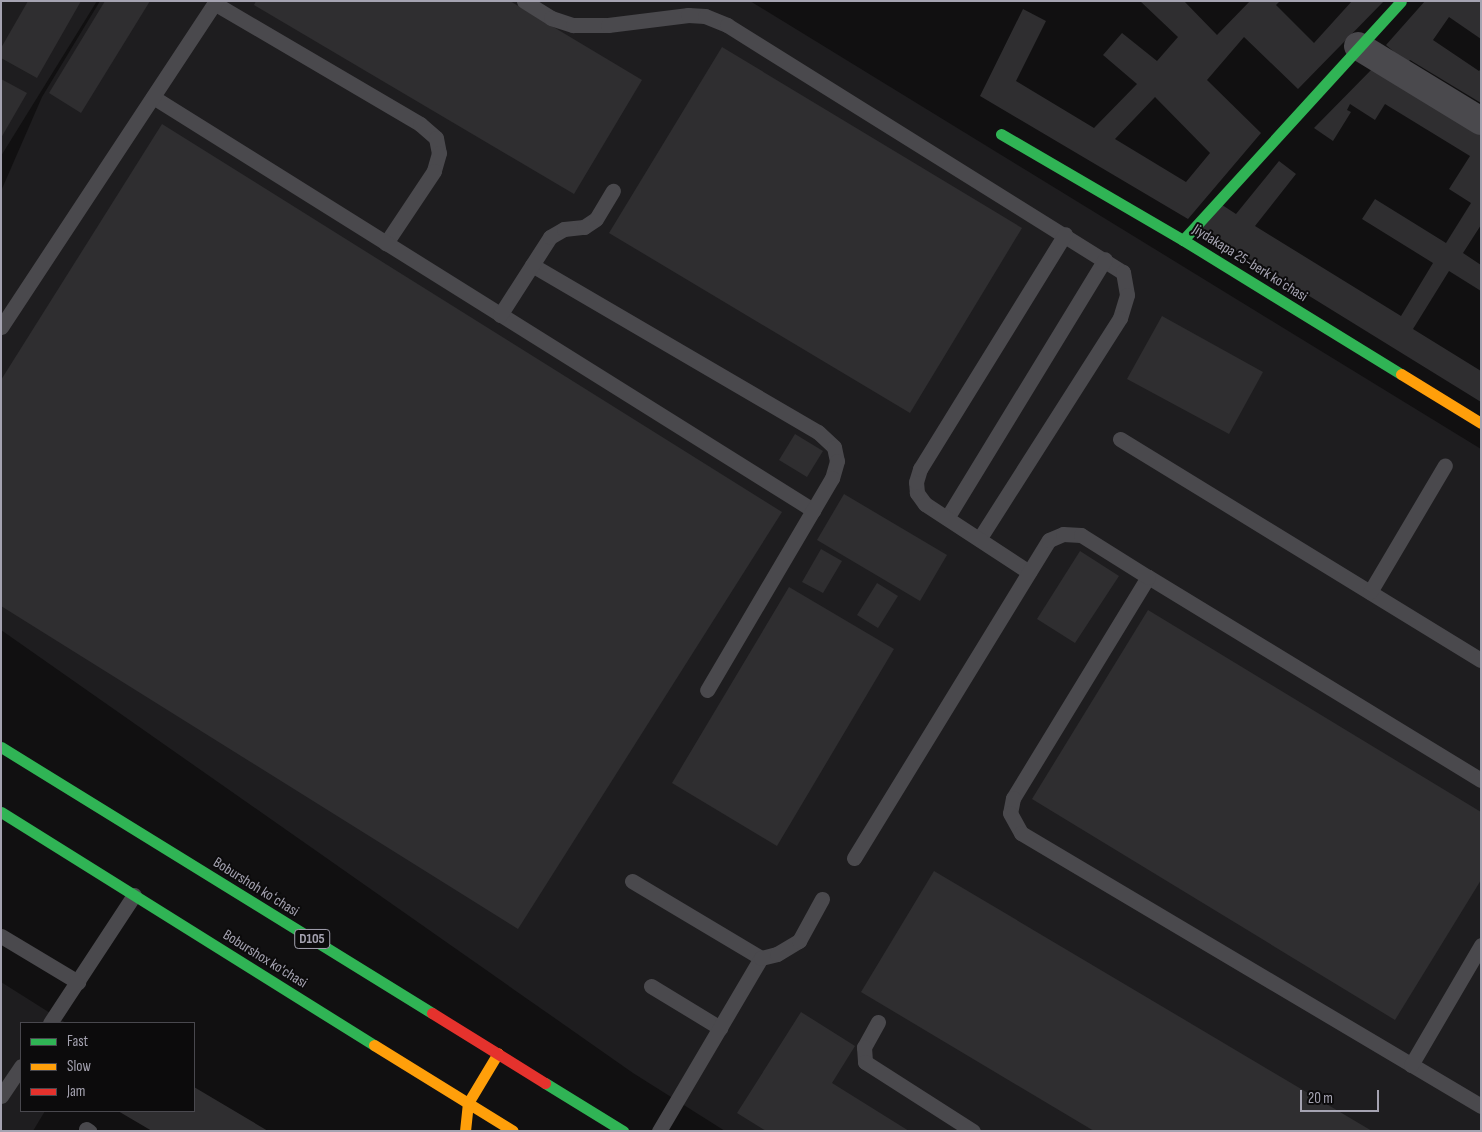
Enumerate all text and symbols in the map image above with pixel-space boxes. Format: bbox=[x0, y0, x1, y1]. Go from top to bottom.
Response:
street label: Jiydakapa 25-berk koʼchasi bbox=[1189, 220, 1311, 306]
street label: Boburshoh koʻchasi bbox=[210, 853, 302, 921]
street label: Boburshox ko'chasi bbox=[220, 926, 310, 992]
road number: D105 bbox=[293, 928, 331, 951]
legend bbox=[20, 1022, 195, 1112]
text: Fast bbox=[67, 1032, 88, 1051]
text: Slow bbox=[67, 1057, 91, 1076]
scale bar bbox=[1302, 1080, 1381, 1112]
text: Jam bbox=[67, 1082, 85, 1101]
text: 20 m bbox=[1308, 1089, 1333, 1108]

